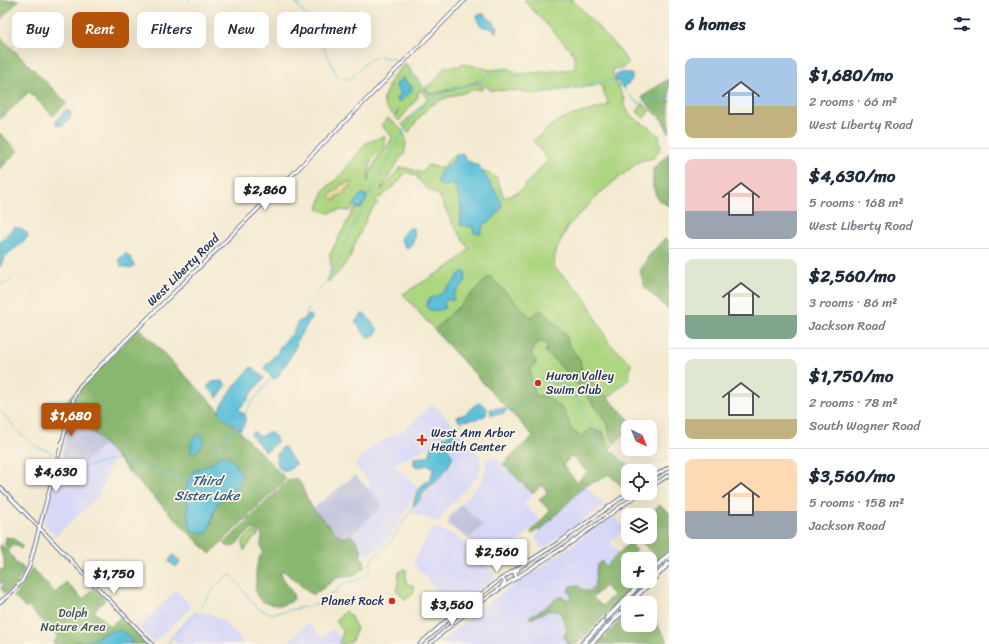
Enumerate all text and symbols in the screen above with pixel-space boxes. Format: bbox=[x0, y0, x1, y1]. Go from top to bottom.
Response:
text: 6 homes bbox=[685, 9, 745, 39]
chip: Buy bbox=[12, 12, 64, 48]
chip: Rent bbox=[72, 12, 129, 48]
chip: Filters bbox=[137, 12, 206, 48]
chip: New bbox=[214, 12, 269, 48]
chip: Apartment bbox=[277, 12, 371, 48]
icon: filters bbox=[951, 13, 973, 35]
text: $1,680/mo bbox=[809, 60, 893, 90]
icon: home bbox=[717, 74, 765, 122]
text: 2 rooms · 66 m² bbox=[809, 90, 897, 113]
text: West Liberty Road bbox=[809, 113, 912, 136]
text: $4,630/mo bbox=[809, 161, 896, 191]
icon: home bbox=[717, 175, 765, 223]
pin: $2,860 bbox=[232, 177, 298, 211]
text: $2,860 bbox=[243, 178, 287, 201]
text: 5 rooms · 168 m² bbox=[809, 191, 904, 214]
text: West Liberty Road bbox=[809, 214, 912, 237]
street label: West Liberty Road bbox=[141, 227, 226, 312]
text: $2,560/mo bbox=[809, 261, 896, 291]
icon: home bbox=[717, 275, 765, 323]
text: 3 rooms · 86 m² bbox=[809, 291, 897, 314]
text: Jackson Road bbox=[809, 314, 885, 337]
text: $1,750/mo bbox=[809, 361, 893, 391]
place label: Huron Valley Swim Club bbox=[546, 365, 615, 401]
icon: home bbox=[717, 375, 765, 423]
marker: Huron Valley Swim Club bbox=[533, 378, 543, 388]
text: 2 rooms · 78 m² bbox=[809, 391, 898, 414]
pin: $1,680 bbox=[38, 403, 104, 437]
text: $1,680 bbox=[50, 404, 92, 427]
text: South Wagner Road bbox=[809, 414, 920, 437]
north arrow bbox=[621, 420, 657, 456]
map controls bbox=[621, 420, 657, 632]
place label: West Ann Arbor Health Center bbox=[431, 422, 516, 458]
marker: West Ann Arbor Health Center bbox=[416, 434, 428, 446]
pin: $4,630 bbox=[23, 459, 89, 493]
text: $4,630 bbox=[34, 460, 78, 483]
text: $3,560/mo bbox=[809, 461, 895, 491]
button: locate bbox=[621, 464, 657, 500]
water label: Third Sister Lake bbox=[175, 469, 241, 507]
icon: home bbox=[717, 475, 765, 523]
text: 5 rooms · 158 m² bbox=[809, 491, 904, 514]
button: layers bbox=[621, 508, 657, 544]
text: Jackson Road bbox=[809, 514, 885, 537]
pin: $2,560 bbox=[464, 539, 530, 573]
text: $2,560 bbox=[475, 540, 519, 563]
button: + bbox=[621, 552, 657, 588]
pin: $1,750 bbox=[81, 561, 147, 595]
text: $1,750 bbox=[93, 562, 135, 585]
place label: Planet Rock bbox=[321, 590, 385, 612]
pin: $3,560 bbox=[419, 592, 485, 626]
text: $3,560 bbox=[431, 593, 473, 616]
marker: Planet Rock bbox=[387, 596, 397, 606]
button: − bbox=[621, 596, 657, 632]
park label: Dolph Nature Area bbox=[41, 602, 106, 638]
one-way arrow bbox=[603, 614, 611, 622]

